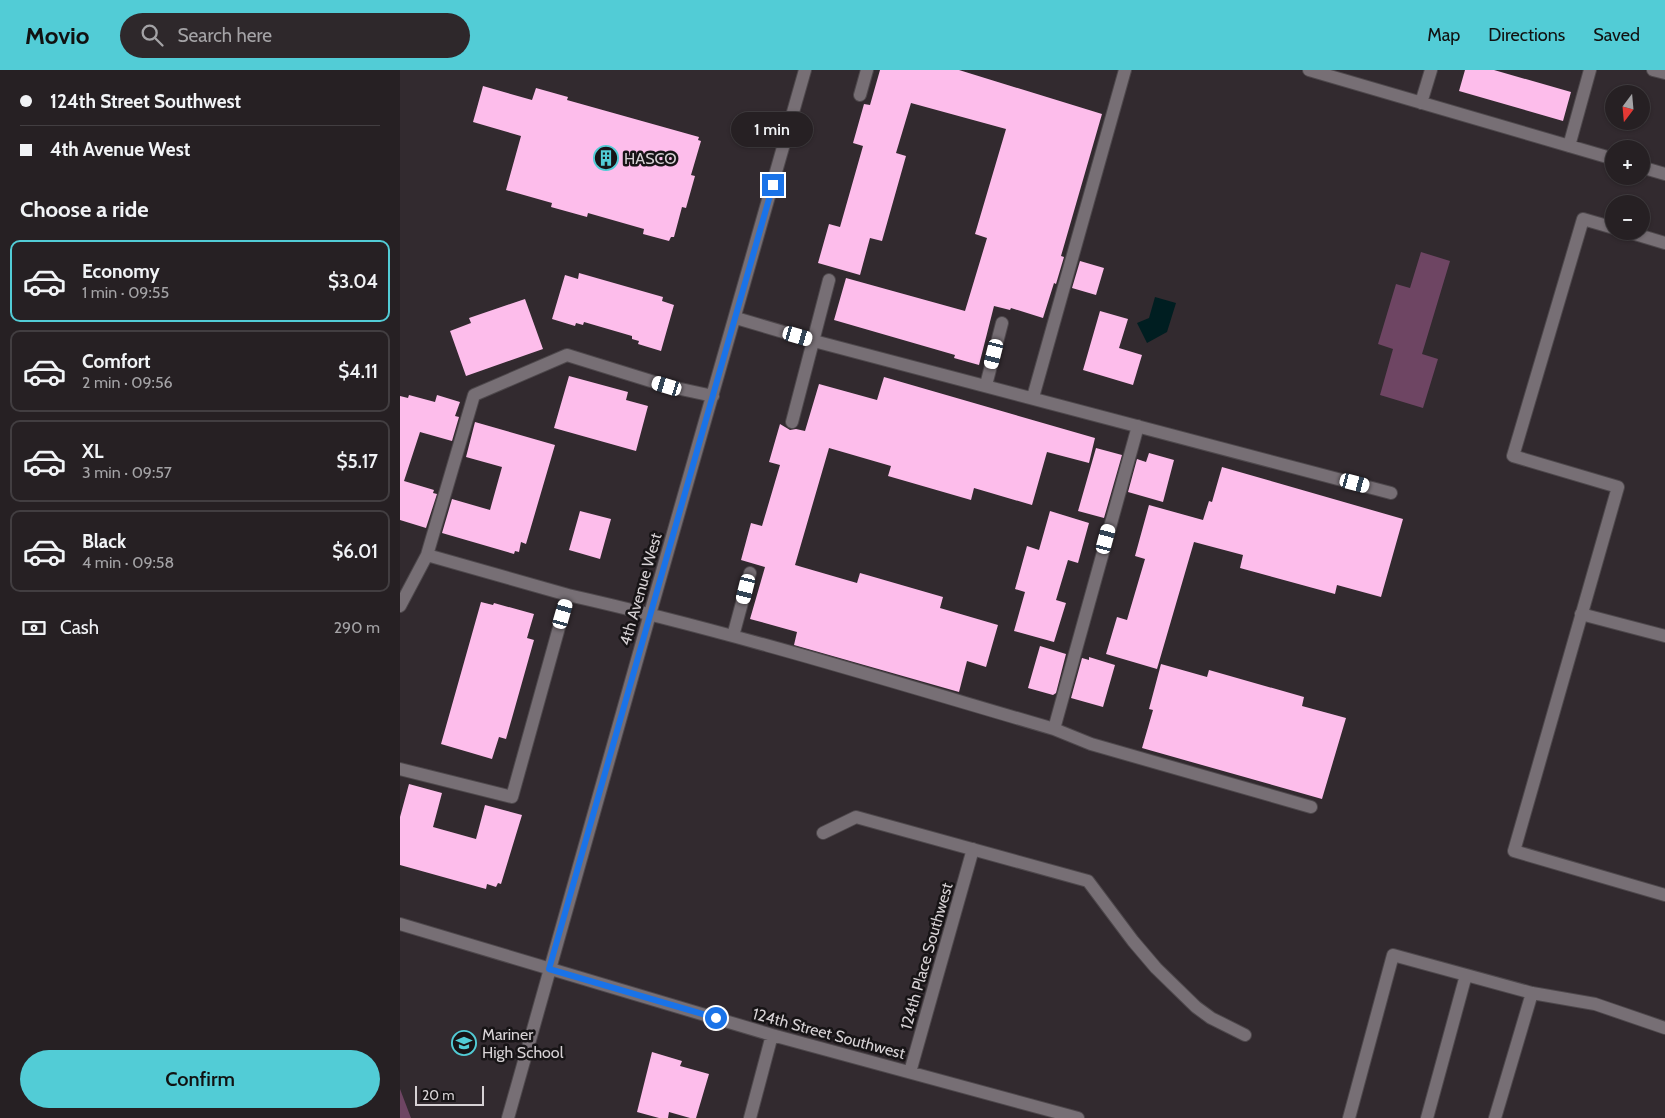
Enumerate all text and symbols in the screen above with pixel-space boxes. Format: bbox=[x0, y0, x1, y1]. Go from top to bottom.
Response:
search box bbox=[120, 13, 470, 58]
text: Movio bbox=[25, 21, 90, 50]
icon: search bbox=[138, 21, 166, 49]
text: Search here bbox=[178, 24, 272, 47]
text: Map bbox=[1427, 24, 1460, 46]
text: Directions bbox=[1488, 24, 1565, 46]
text: Saved bbox=[1593, 24, 1640, 46]
north arrow bbox=[1605, 85, 1650, 130]
map controls bbox=[1605, 85, 1650, 240]
text: 124th Street Southwest bbox=[50, 90, 241, 113]
callout: 1 min bbox=[732, 112, 814, 148]
text: 1 min bbox=[754, 120, 790, 139]
text: 4th Avenue West bbox=[50, 138, 190, 161]
button: + bbox=[1605, 140, 1650, 185]
building icon: HASCO bbox=[593, 145, 619, 171]
place label: HASCO bbox=[624, 149, 676, 168]
route end bbox=[762, 174, 784, 196]
button: − bbox=[1605, 195, 1650, 240]
text: Choose a ride bbox=[20, 196, 149, 223]
icon: car bbox=[22, 259, 67, 304]
text: Economy bbox=[82, 260, 160, 283]
text: $3.04 bbox=[328, 270, 378, 293]
text: 1 min · 09:55 bbox=[82, 283, 169, 302]
car bbox=[781, 325, 814, 347]
car bbox=[983, 338, 1004, 370]
icon: car bbox=[22, 349, 67, 394]
text: Comfort bbox=[82, 350, 151, 373]
text: $4.11 bbox=[338, 360, 378, 383]
text: 2 min · 09:56 bbox=[82, 373, 173, 392]
car bbox=[650, 374, 683, 398]
icon: car bbox=[22, 439, 67, 484]
text: XL bbox=[82, 440, 103, 463]
text: $5.17 bbox=[337, 450, 378, 473]
text: 3 min · 09:57 bbox=[82, 463, 172, 482]
car bbox=[1338, 472, 1371, 494]
car bbox=[1094, 523, 1117, 555]
icon: car bbox=[22, 529, 67, 574]
text: Black bbox=[82, 530, 126, 553]
street label: 4th Avenue West bbox=[615, 530, 666, 647]
text: $6.01 bbox=[332, 540, 378, 563]
text: 4 min · 09:58 bbox=[82, 553, 174, 572]
car bbox=[735, 573, 756, 605]
car bbox=[551, 598, 574, 630]
icon: cash bbox=[20, 614, 48, 642]
text: Cash bbox=[60, 616, 99, 639]
text: 290 m bbox=[334, 618, 380, 637]
street label: 124th Place Southwest bbox=[896, 880, 957, 1032]
street label: 124th Street Southwest bbox=[750, 1004, 908, 1063]
route start bbox=[705, 1007, 727, 1029]
place label: Mariner High School bbox=[482, 1025, 564, 1062]
school or university icon: Mariner High School bbox=[451, 1030, 477, 1056]
button: Confirm bbox=[20, 1050, 380, 1108]
scale bar bbox=[415, 1083, 484, 1106]
text: 20 m bbox=[422, 1086, 455, 1104]

